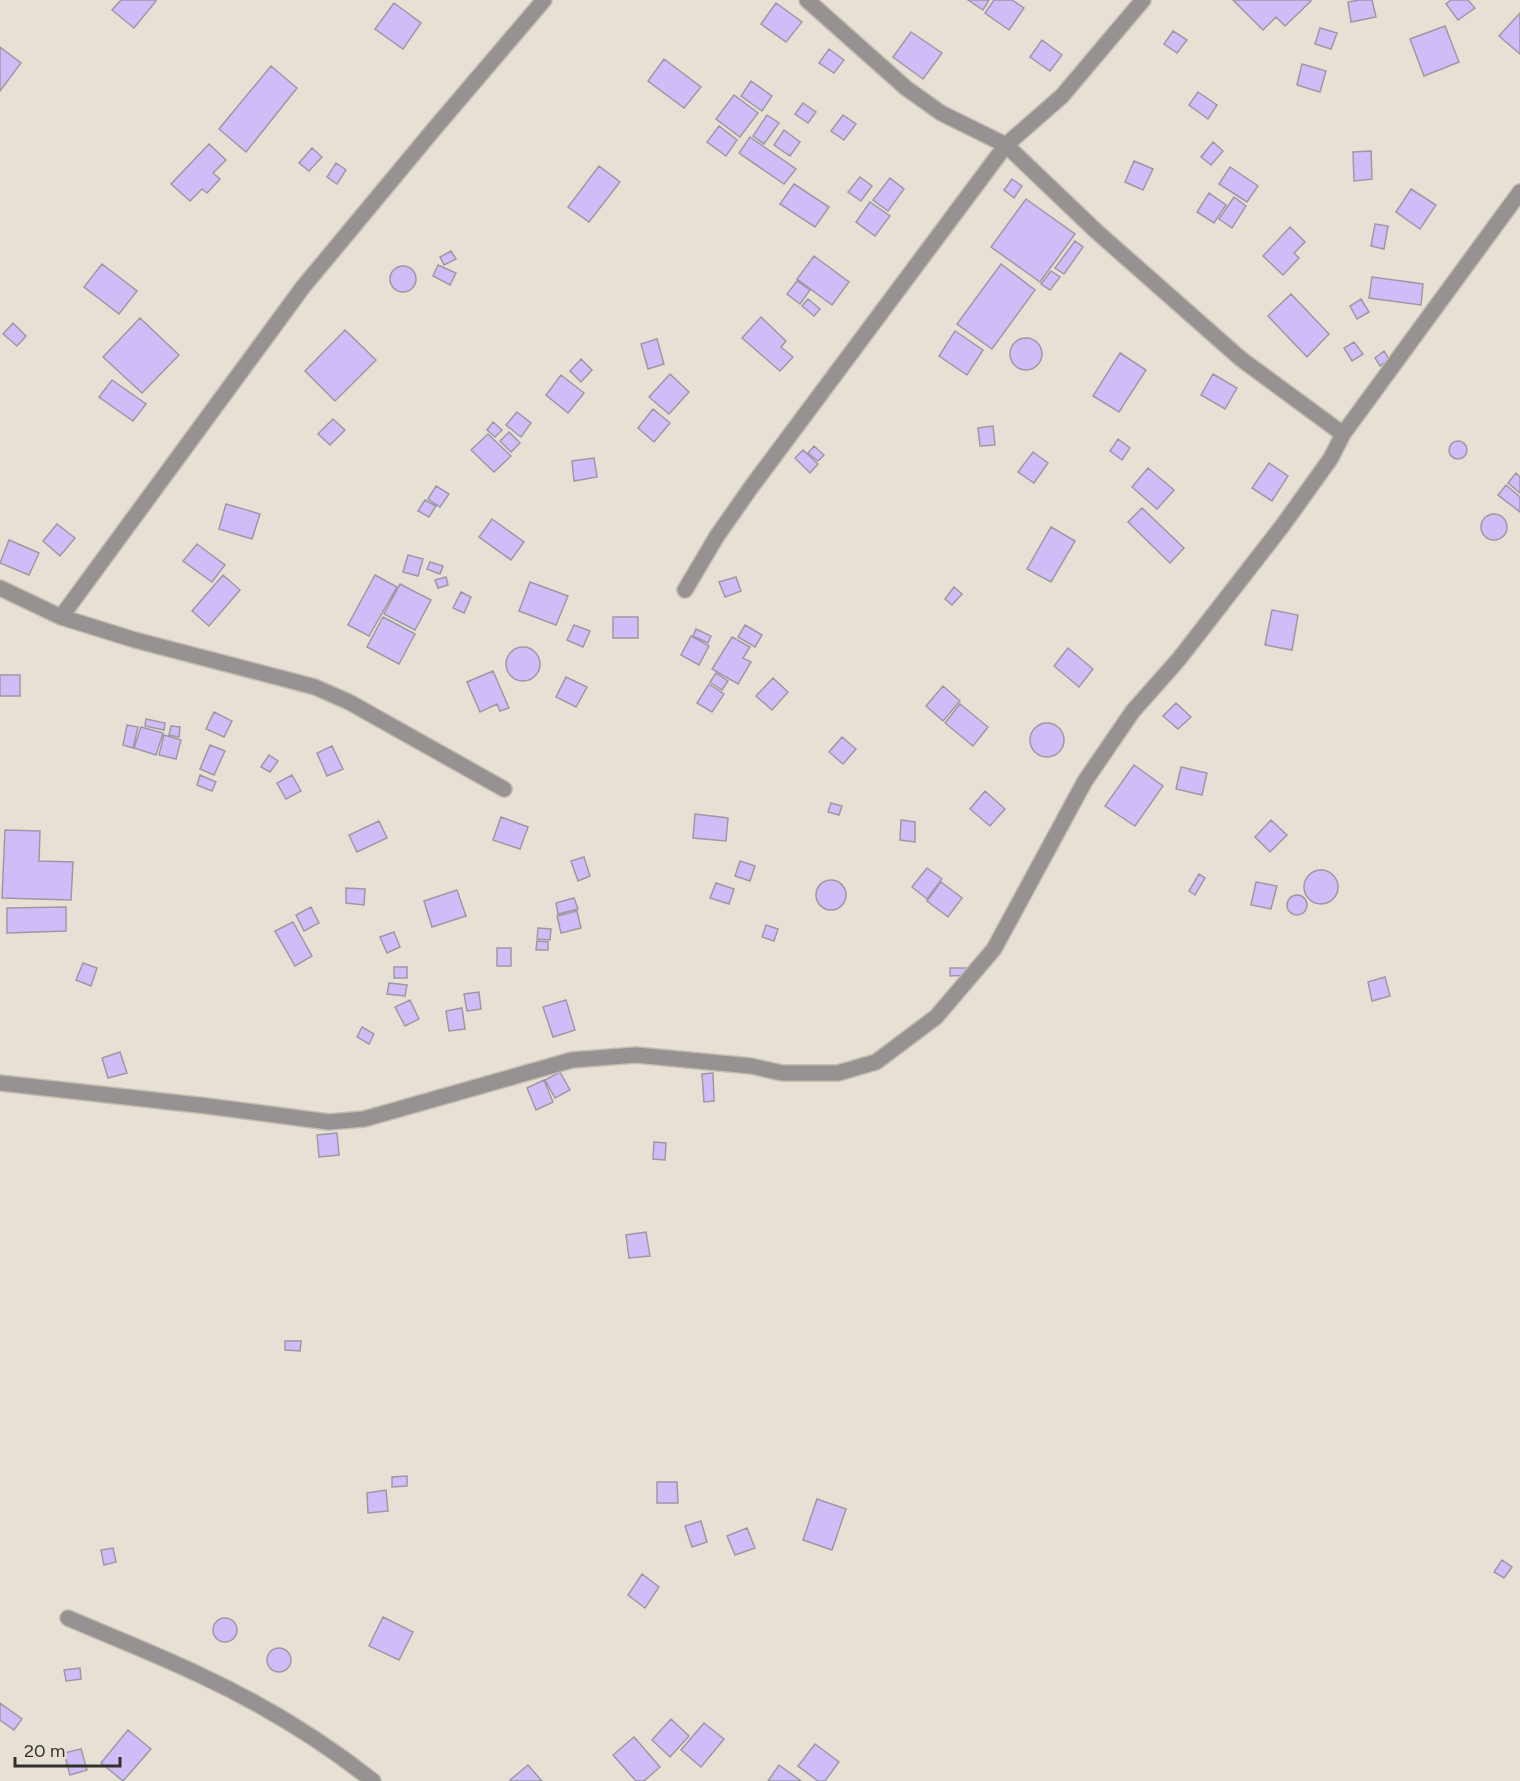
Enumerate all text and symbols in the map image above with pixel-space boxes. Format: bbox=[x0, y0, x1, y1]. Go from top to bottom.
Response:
scale bar bbox=[15, 1730, 120, 1768]
text: 20 m bbox=[24, 1740, 65, 1762]

